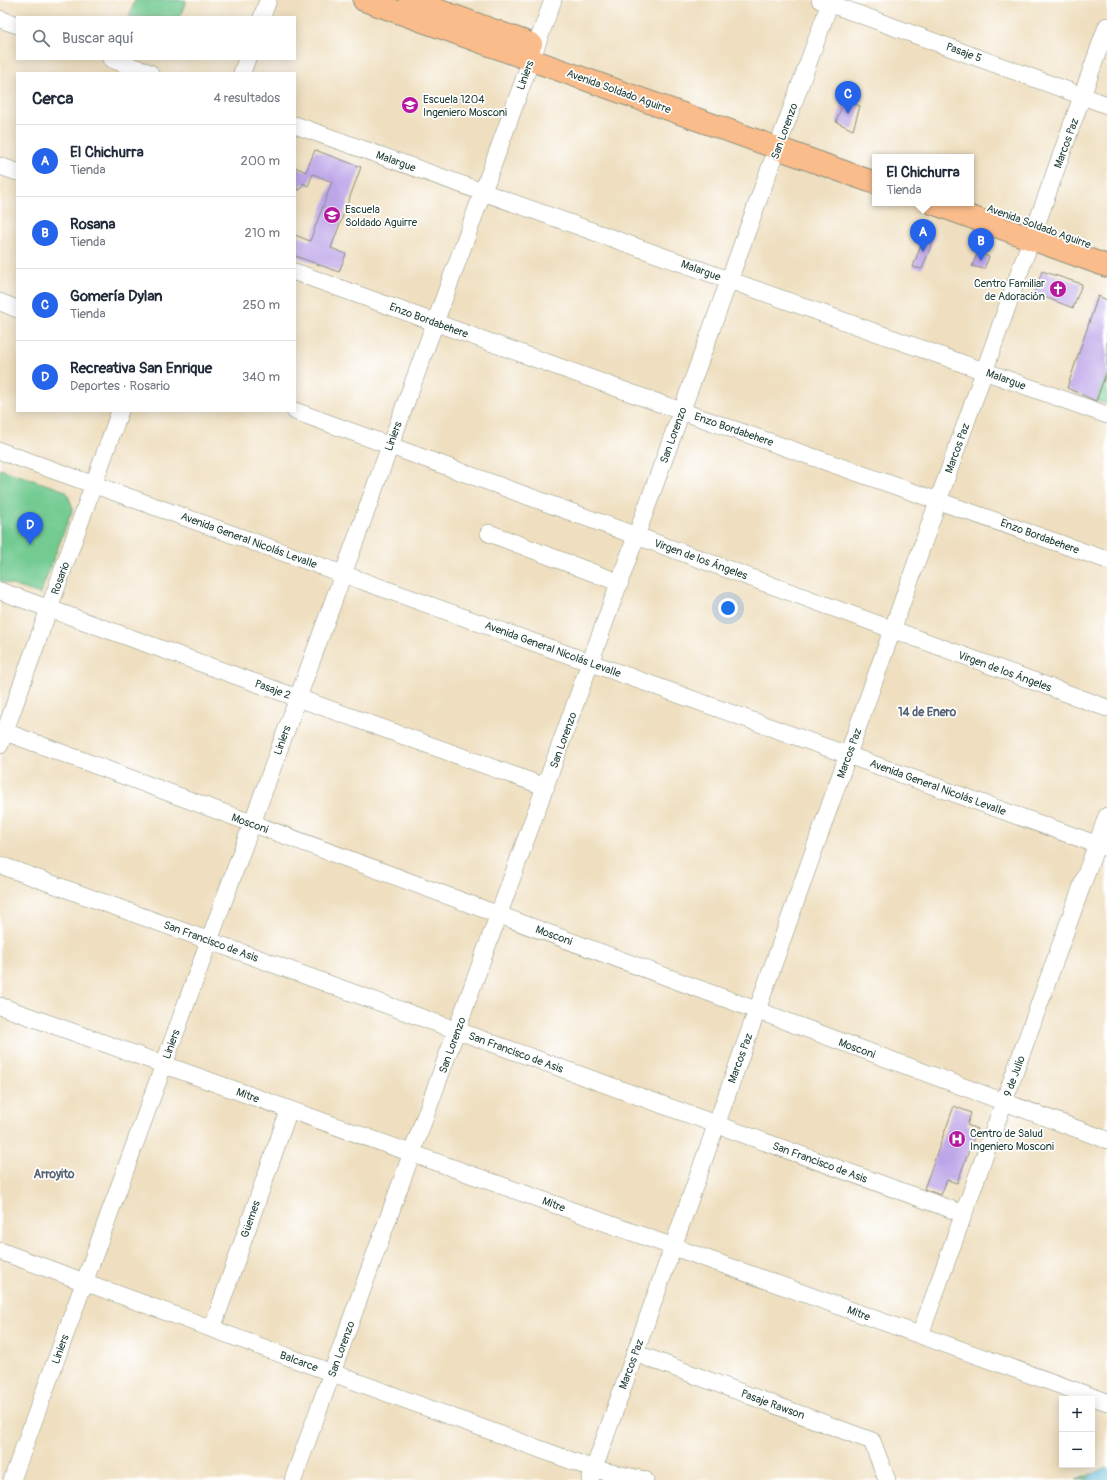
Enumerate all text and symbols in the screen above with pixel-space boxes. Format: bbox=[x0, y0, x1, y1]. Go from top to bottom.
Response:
search box bbox=[16, 16, 296, 60]
icon: search bbox=[30, 27, 52, 49]
text: Buscar aquí bbox=[62, 29, 134, 48]
street label: Pasaje 5 bbox=[944, 40, 984, 65]
street label: Liniers bbox=[514, 59, 537, 92]
street label: Avenida Soldado Aguirre bbox=[565, 67, 673, 117]
pin: C bbox=[835, 81, 861, 114]
text: Cerca bbox=[32, 88, 73, 109]
text: 4 resultados bbox=[213, 90, 280, 106]
place label: Escuela 1204 Ingeniero Mosconi bbox=[423, 93, 507, 119]
school or university icon: Escuela 1204 Ingeniero Mosconi bbox=[400, 95, 420, 115]
street label: San Lorenzo bbox=[768, 101, 801, 161]
street label: Marcos Paz bbox=[1051, 116, 1082, 170]
text: El Chichurra bbox=[70, 143, 144, 162]
street label: Malargue bbox=[374, 148, 418, 175]
text: A bbox=[41, 153, 49, 169]
text: 200 m bbox=[241, 153, 280, 169]
popup bbox=[872, 154, 974, 206]
text: Tienda bbox=[70, 162, 105, 178]
text: El Chichurra bbox=[886, 163, 960, 182]
text: Tienda bbox=[886, 182, 922, 198]
street label: Avenida Soldado Aguirre bbox=[985, 202, 1093, 252]
place label: Escuela Soldado Aguirre bbox=[345, 203, 418, 229]
school or university icon: Escuela Soldado Aguirre bbox=[322, 205, 342, 225]
text: Rosana bbox=[70, 215, 115, 234]
pin: A bbox=[910, 219, 936, 252]
text: B bbox=[41, 225, 49, 241]
text: 210 m bbox=[244, 225, 280, 241]
pin: B bbox=[968, 228, 994, 261]
text: Tienda bbox=[70, 234, 105, 250]
street label: Malargue bbox=[679, 257, 723, 284]
place label: Centro Familiar de Adoración bbox=[974, 277, 1045, 303]
church icon: Centro Familiar de Adoración bbox=[1048, 279, 1068, 299]
text: Gomería Dylan bbox=[70, 287, 162, 306]
text: C bbox=[41, 297, 49, 313]
text: 250 m bbox=[242, 297, 280, 313]
street label: Enzo Bordabehere bbox=[388, 300, 471, 341]
text: Tienda bbox=[70, 306, 105, 322]
text: Recreativa San Enrique bbox=[70, 359, 212, 378]
street label: Malargue bbox=[984, 366, 1028, 393]
text: D bbox=[41, 369, 49, 385]
text: 340 m bbox=[242, 369, 280, 385]
text: Deportes · Rosario bbox=[70, 378, 170, 394]
street label: San Lorenzo bbox=[657, 405, 690, 465]
street label: Enzo Bordabehere bbox=[693, 410, 776, 449]
street label: Liniers bbox=[382, 420, 405, 453]
street label: Marcos Paz bbox=[942, 421, 973, 475]
street label: Avenida General Nicolás Levalle bbox=[179, 510, 319, 571]
pin: D bbox=[17, 512, 43, 545]
street label: Enzo Bordabehere bbox=[999, 516, 1082, 557]
street label: Virgen de los Ángeles bbox=[652, 537, 749, 582]
street label: Rosario bbox=[49, 560, 72, 596]
your location bbox=[718, 598, 738, 618]
street label: Avenida General Nicolás Levalle bbox=[483, 619, 623, 680]
street label: Virgen de los Ángeles bbox=[956, 649, 1053, 694]
street label: Pasaje 2 bbox=[253, 677, 293, 702]
district label: 14 de Enero bbox=[898, 705, 957, 720]
street label: San Lorenzo bbox=[547, 710, 580, 770]
street label: Liniers bbox=[271, 724, 294, 757]
street label: Marcos Paz bbox=[834, 726, 865, 780]
street label: Avenida General Nicolás Levalle bbox=[868, 757, 1008, 818]
street label: Mosconi bbox=[230, 811, 270, 836]
street label: San Francisco de Asis bbox=[162, 918, 260, 965]
street label: Mosconi bbox=[534, 923, 574, 948]
street label: San Lorenzo bbox=[436, 1015, 469, 1075]
street label: Liniers bbox=[160, 1028, 183, 1061]
street label: San Francisco de Asis bbox=[467, 1029, 565, 1076]
street label: Marcos Paz bbox=[725, 1031, 756, 1085]
street label: Mosconi bbox=[837, 1036, 877, 1061]
street label: 9 de Julio bbox=[1001, 1054, 1028, 1098]
street label: Mitre bbox=[235, 1085, 262, 1106]
place label: Centro de Salud Ingeniero Mosconi bbox=[970, 1127, 1054, 1153]
hospital icon: Centro de Salud Ingeniero Mosconi bbox=[947, 1129, 967, 1149]
street label: San Francisco de Asis bbox=[771, 1139, 869, 1186]
district label: Arroyito bbox=[33, 1167, 75, 1182]
street label: Mitre bbox=[541, 1194, 568, 1215]
street label: Güemes bbox=[238, 1199, 263, 1239]
street label: Mitre bbox=[846, 1303, 873, 1324]
street label: San Lorenzo bbox=[325, 1319, 358, 1379]
street label: Liniers bbox=[49, 1333, 72, 1366]
street label: Marcos Paz bbox=[616, 1337, 647, 1391]
street label: Balcarce bbox=[278, 1349, 320, 1375]
street label: Pasaje Rawson bbox=[739, 1387, 807, 1422]
map controls bbox=[1059, 1396, 1095, 1468]
button: + bbox=[1059, 1396, 1095, 1432]
button: − bbox=[1059, 1432, 1095, 1468]

